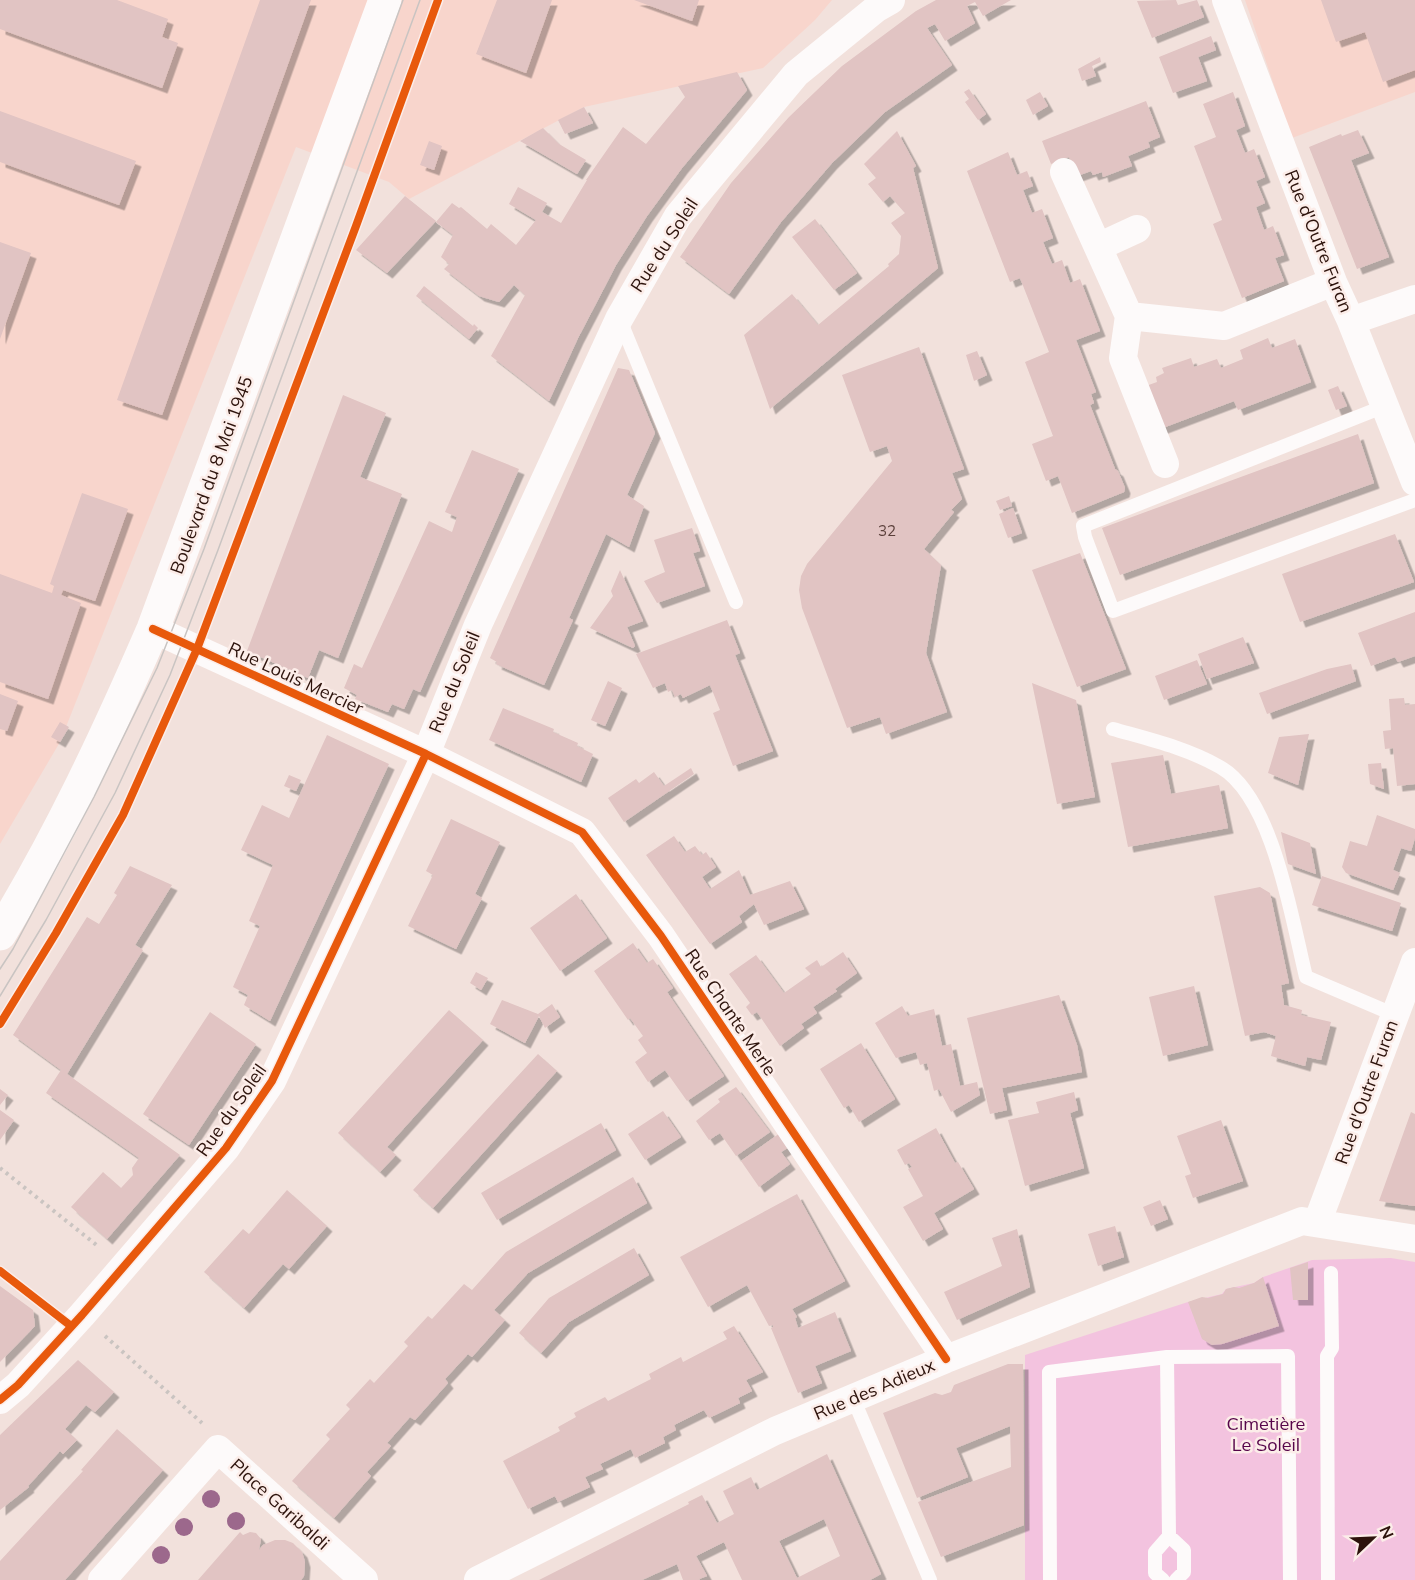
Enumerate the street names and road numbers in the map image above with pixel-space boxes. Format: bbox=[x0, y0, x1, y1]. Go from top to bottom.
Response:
street label: Rue d'Outre Furan bbox=[1280, 166, 1358, 316]
street label: Rue du Soleil bbox=[625, 194, 703, 296]
street label: Boulevard du 8 Mai 1945 bbox=[164, 373, 258, 577]
street label: Rue du Soleil bbox=[423, 628, 485, 736]
street label: Rue Louis Mercier bbox=[225, 637, 368, 720]
street label: Rue Chante Merle bbox=[680, 944, 782, 1080]
street label: Rue d'Outre Furan bbox=[1329, 1017, 1403, 1167]
street label: Rue du Soleil bbox=[191, 1059, 271, 1161]
street label: Rue des Adieux bbox=[810, 1353, 938, 1425]
street label: Place Garibaldi bbox=[226, 1453, 334, 1555]

